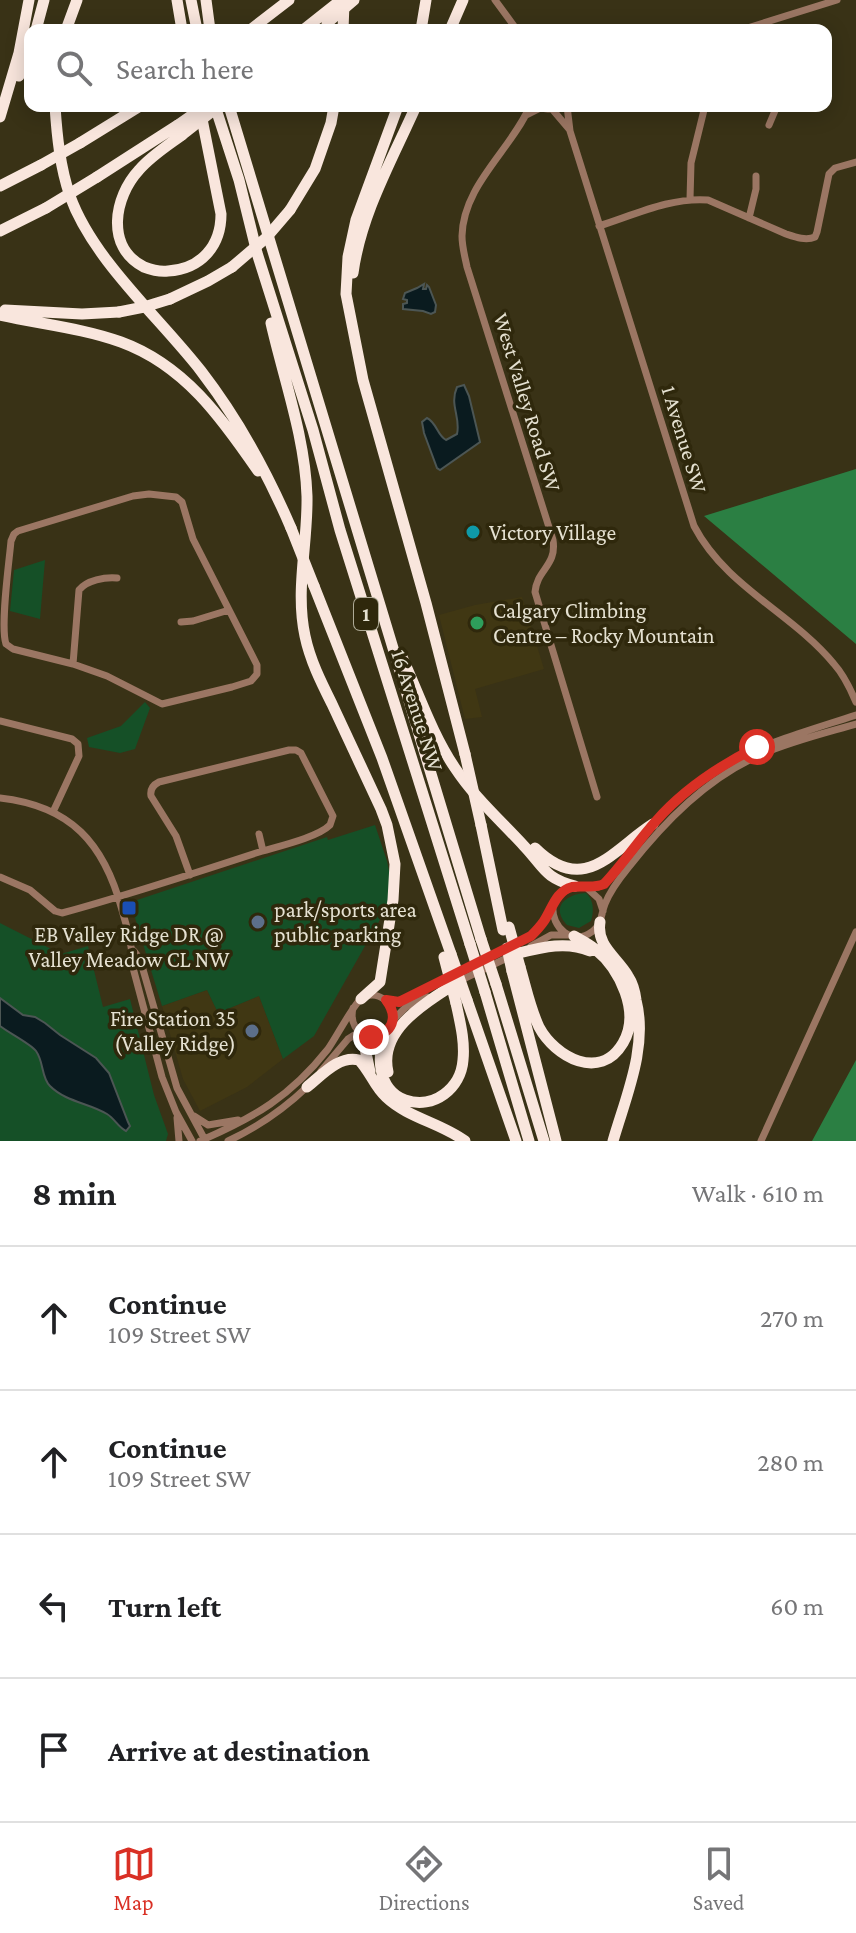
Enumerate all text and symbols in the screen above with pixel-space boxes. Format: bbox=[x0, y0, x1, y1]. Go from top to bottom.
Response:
search box bbox=[24, 24, 832, 112]
icon: search bbox=[52, 46, 96, 90]
text: Search here bbox=[116, 52, 254, 85]
street label: West Valley Road SW bbox=[488, 310, 567, 495]
street label: 1 Avenue SW bbox=[656, 383, 713, 496]
place label: Victory Village bbox=[489, 520, 616, 545]
marker: Victory Village bbox=[464, 523, 482, 541]
road number: 1 bbox=[354, 598, 378, 630]
place label: Calgary Climbing Centre – Rocky Mountain bbox=[493, 598, 715, 648]
marker: Calgary Climbing Centre – Rocky Mountain bbox=[468, 614, 486, 632]
street label: 16 Avenue NW bbox=[386, 646, 449, 775]
route start bbox=[739, 729, 775, 765]
place label: park/sports area public parking bbox=[274, 897, 417, 947]
marker: EB Valley Ridge DR @ Valley Meadow CL NW bbox=[120, 899, 138, 917]
marker: park/sports area public parking bbox=[249, 913, 267, 931]
place label: EB Valley Ridge DR @ Valley Meadow CL NW bbox=[29, 922, 230, 972]
place label: Fire Station 35 (Valley Ridge) bbox=[110, 1006, 236, 1057]
route end bbox=[353, 1019, 389, 1055]
marker: Fire Station 35 (Valley Ridge) bbox=[243, 1022, 261, 1040]
text: 8 min bbox=[32, 1175, 117, 1212]
text: Walk · 610 m bbox=[692, 1179, 824, 1208]
text: Continue bbox=[108, 1287, 227, 1320]
icon: ahead bbox=[32, 1296, 76, 1340]
text: 270 m bbox=[760, 1304, 824, 1333]
text: 109 Street SW bbox=[108, 1320, 251, 1349]
text: Continue bbox=[108, 1431, 227, 1464]
icon: ahead bbox=[32, 1440, 76, 1484]
text: 280 m bbox=[757, 1448, 824, 1477]
text: 109 Street SW bbox=[108, 1464, 251, 1493]
icon: left bbox=[32, 1584, 76, 1628]
text: Turn left bbox=[108, 1590, 221, 1623]
text: 60 m bbox=[770, 1592, 824, 1621]
icon: arrive bbox=[32, 1728, 76, 1772]
text: Arrive at destination bbox=[108, 1734, 370, 1767]
tab: Map bbox=[112, 1842, 156, 1915]
tab: Directions bbox=[379, 1842, 470, 1915]
tab: Saved bbox=[693, 1842, 744, 1915]

